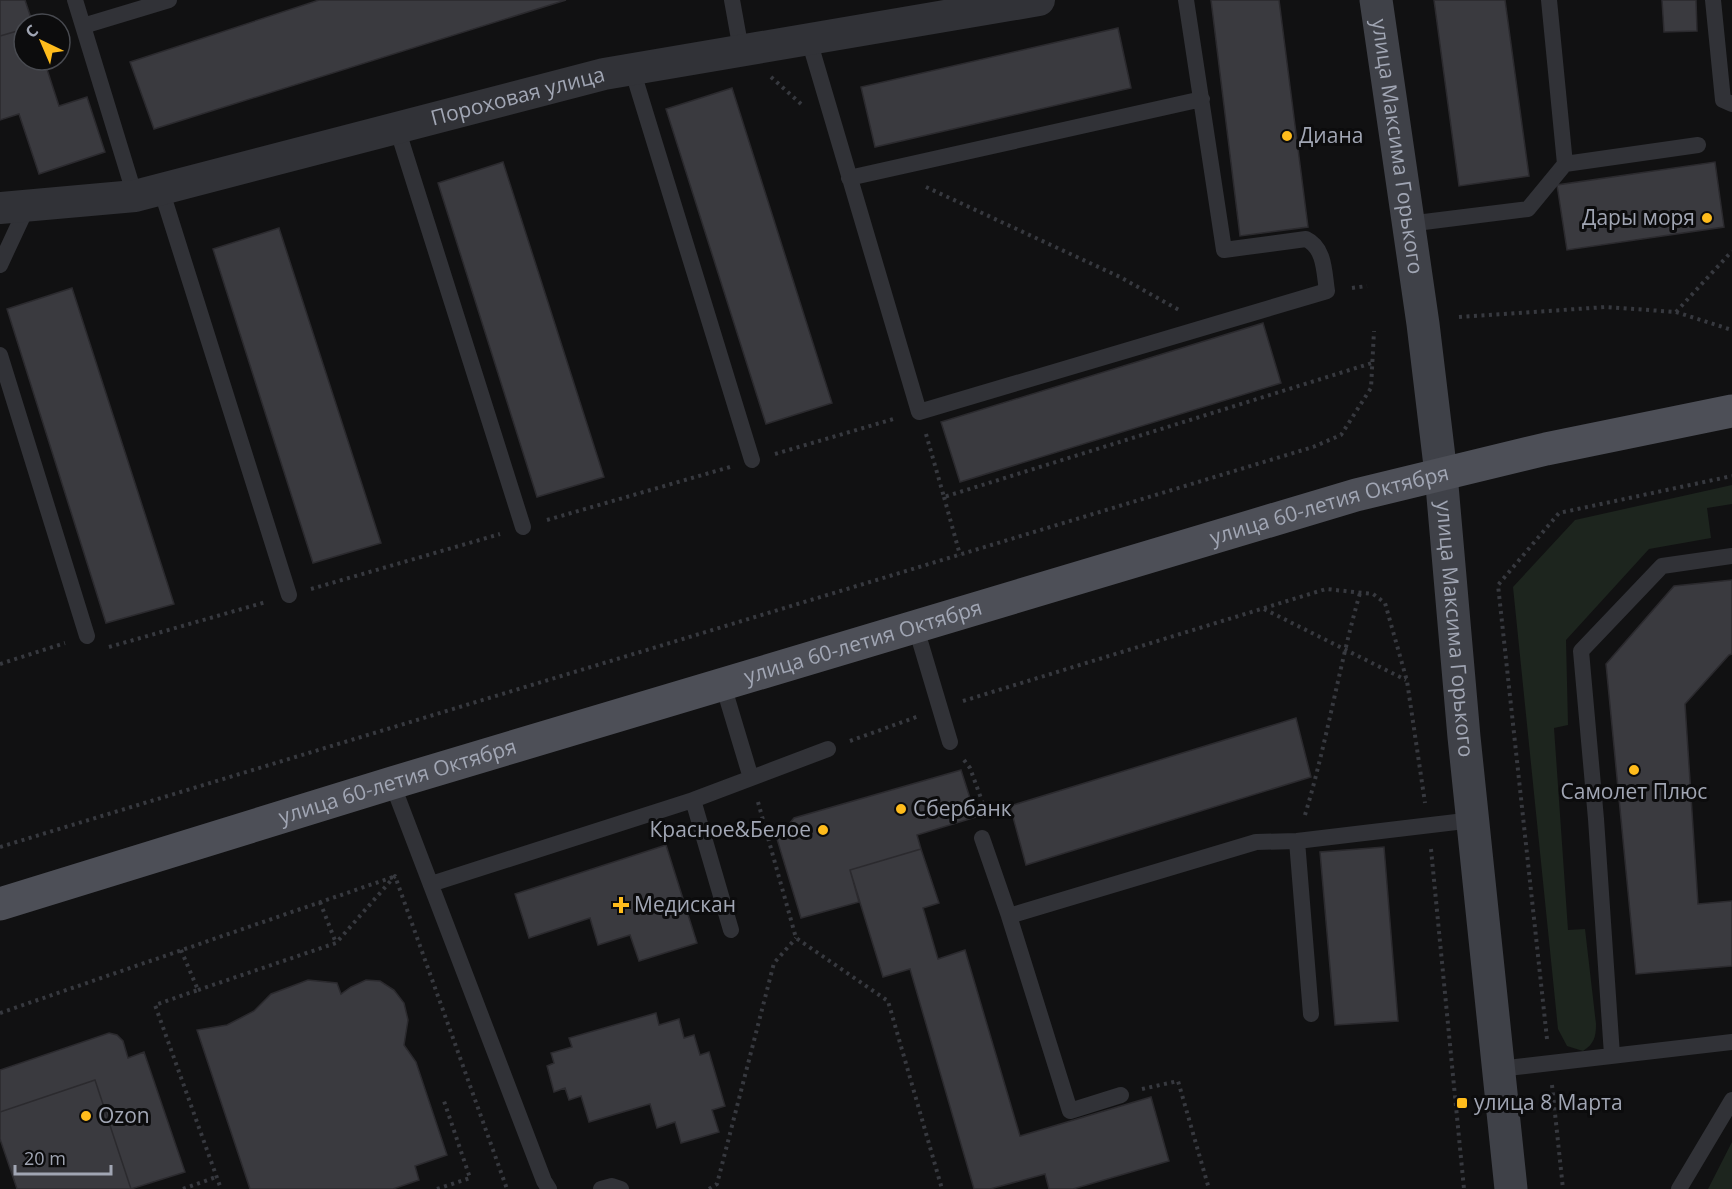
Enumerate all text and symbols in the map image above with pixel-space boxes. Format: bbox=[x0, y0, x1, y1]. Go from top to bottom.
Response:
north arrow bbox=[12, 12, 72, 72]
street label: улица Максима Горького bbox=[1366, 17, 1431, 276]
text: С bbox=[20, 20, 43, 43]
street label: Пороховая улица bbox=[427, 59, 607, 132]
place label: Диана bbox=[1299, 121, 1363, 149]
marker: Диана bbox=[1280, 129, 1294, 143]
place label: Дары моря bbox=[1582, 203, 1695, 231]
marker: Дары моря bbox=[1700, 211, 1714, 225]
street label: улица 60-летия Октября bbox=[1206, 458, 1452, 551]
street label: улица Максима Горького bbox=[1430, 499, 1481, 759]
street label: улица 60-летия Октября bbox=[741, 593, 985, 690]
street label: улица 60-летия Октября bbox=[275, 732, 520, 830]
marker: Самолет Плюс bbox=[1627, 763, 1641, 777]
place label: Самолет Плюс bbox=[1561, 777, 1707, 805]
place label: Сбербанк bbox=[913, 794, 1012, 822]
marker: Сбербанк bbox=[894, 802, 908, 816]
place label: Красное&Белое bbox=[650, 815, 811, 843]
marker: Красное&Белое bbox=[816, 823, 830, 837]
place label: Медискан bbox=[634, 890, 736, 918]
marker: Медискан bbox=[612, 896, 630, 914]
place label: улица 8 Марта bbox=[1474, 1088, 1623, 1116]
marker: улица 8 Марта bbox=[1455, 1096, 1469, 1110]
place label: Ozon bbox=[98, 1101, 150, 1129]
marker: Ozon bbox=[79, 1109, 93, 1123]
scale bar bbox=[15, 1138, 111, 1176]
text: 20 m bbox=[24, 1146, 66, 1170]

